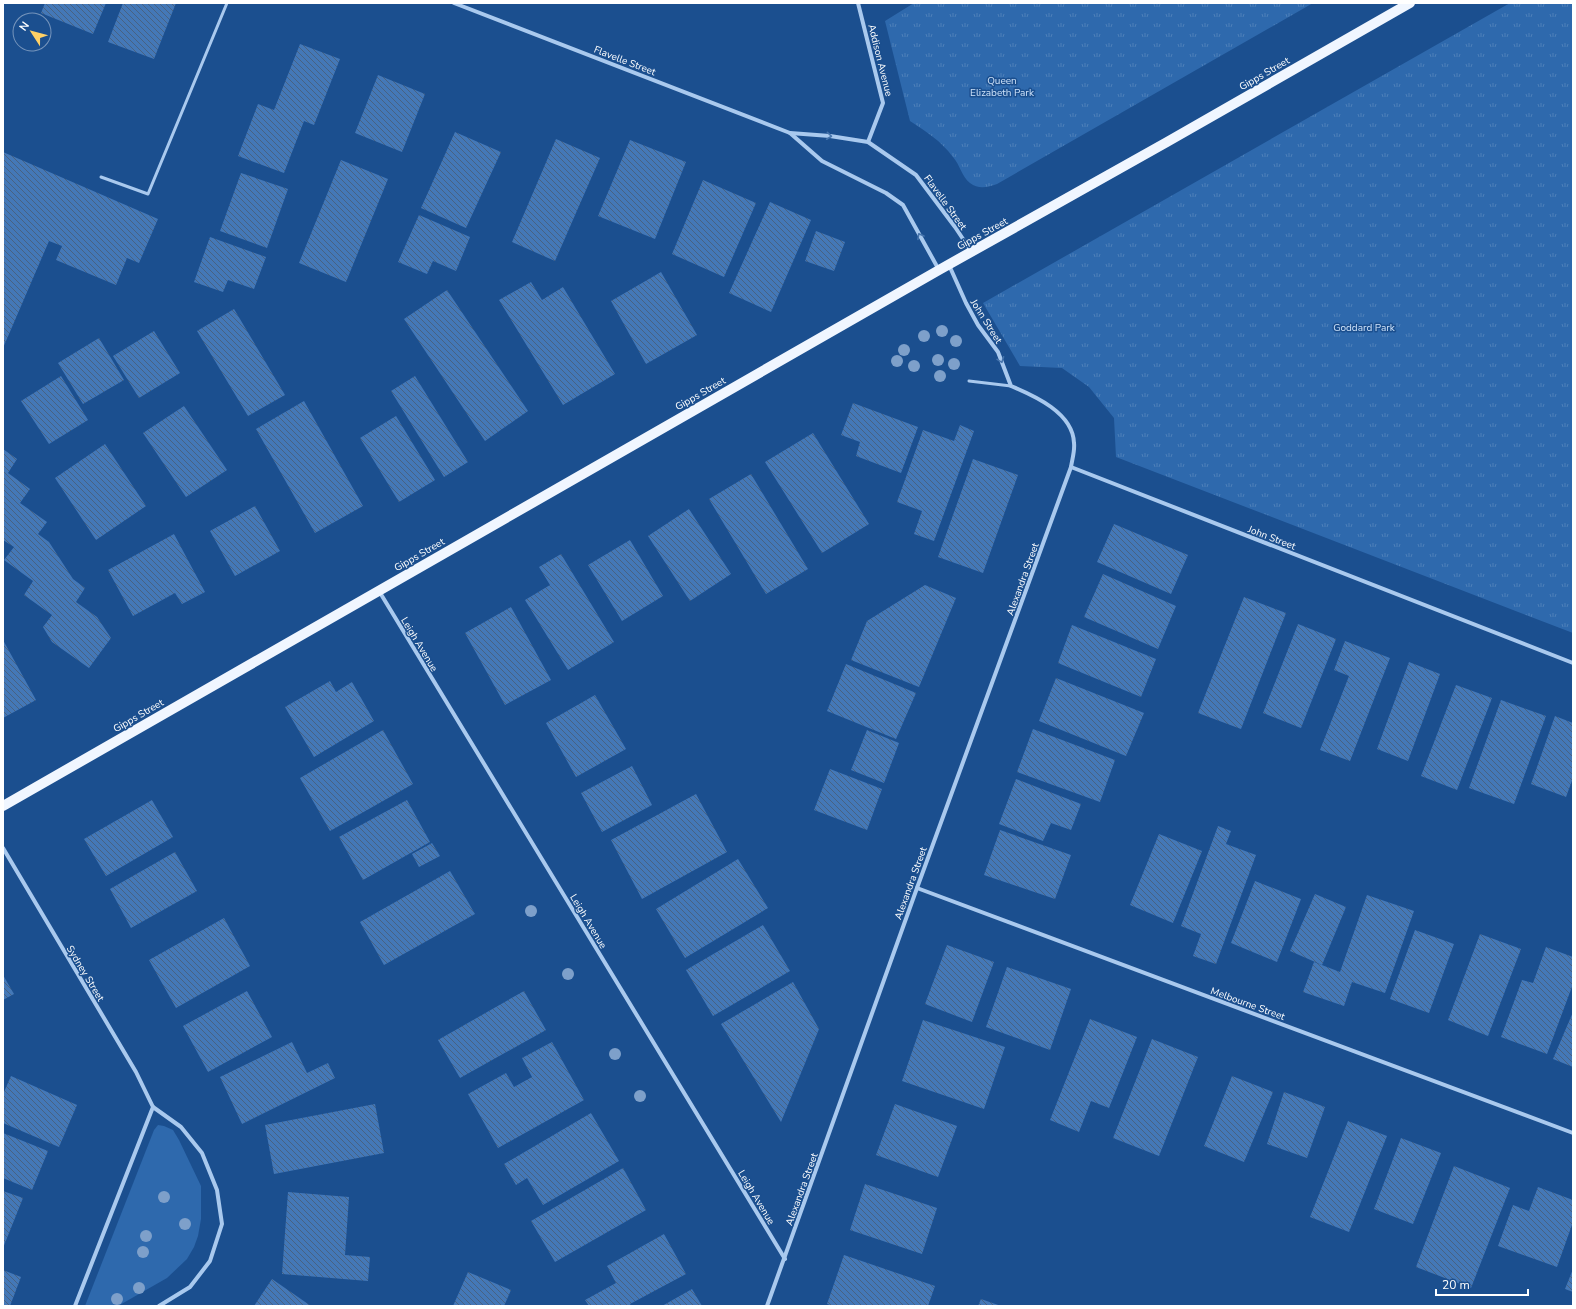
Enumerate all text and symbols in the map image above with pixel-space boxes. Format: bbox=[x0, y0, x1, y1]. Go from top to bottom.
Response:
north arrow bbox=[12, 12, 52, 52]
text: N bbox=[16, 19, 33, 34]
street label: Addison Avenue bbox=[864, 23, 896, 98]
street label: Flavelle Street bbox=[592, 43, 658, 79]
street label: Gipps Street bbox=[1237, 54, 1293, 94]
park label: Queen Elizabeth Park bbox=[970, 74, 1035, 100]
one-way arrow bbox=[826, 131, 832, 140]
street label: Flavelle Street bbox=[920, 172, 970, 233]
street label: Gipps Street bbox=[955, 214, 1011, 254]
one-way arrow bbox=[918, 233, 925, 240]
street label: John Street bbox=[966, 296, 1006, 347]
park label: Goddard Park bbox=[1333, 321, 1396, 335]
one-way arrow bbox=[997, 357, 1005, 364]
street label: Gipps Street bbox=[673, 374, 729, 414]
street label: John Street bbox=[1245, 522, 1298, 554]
street label: Gipps Street bbox=[392, 535, 448, 575]
street label: Alexandra Street bbox=[1003, 541, 1043, 618]
street label: Leigh Avenue bbox=[397, 615, 441, 674]
street label: Gipps Street bbox=[111, 696, 167, 736]
street label: Alexandra Street bbox=[891, 845, 931, 922]
street label: Leigh Avenue bbox=[566, 892, 610, 951]
street label: Sydney Street bbox=[63, 943, 108, 1005]
street label: Melbourne Street bbox=[1208, 984, 1287, 1024]
street label: Alexandra Street bbox=[782, 1151, 822, 1228]
street label: Leigh Avenue bbox=[734, 1168, 778, 1227]
scale bar bbox=[1436, 1271, 1528, 1297]
text: 20 m bbox=[1442, 1277, 1470, 1293]

